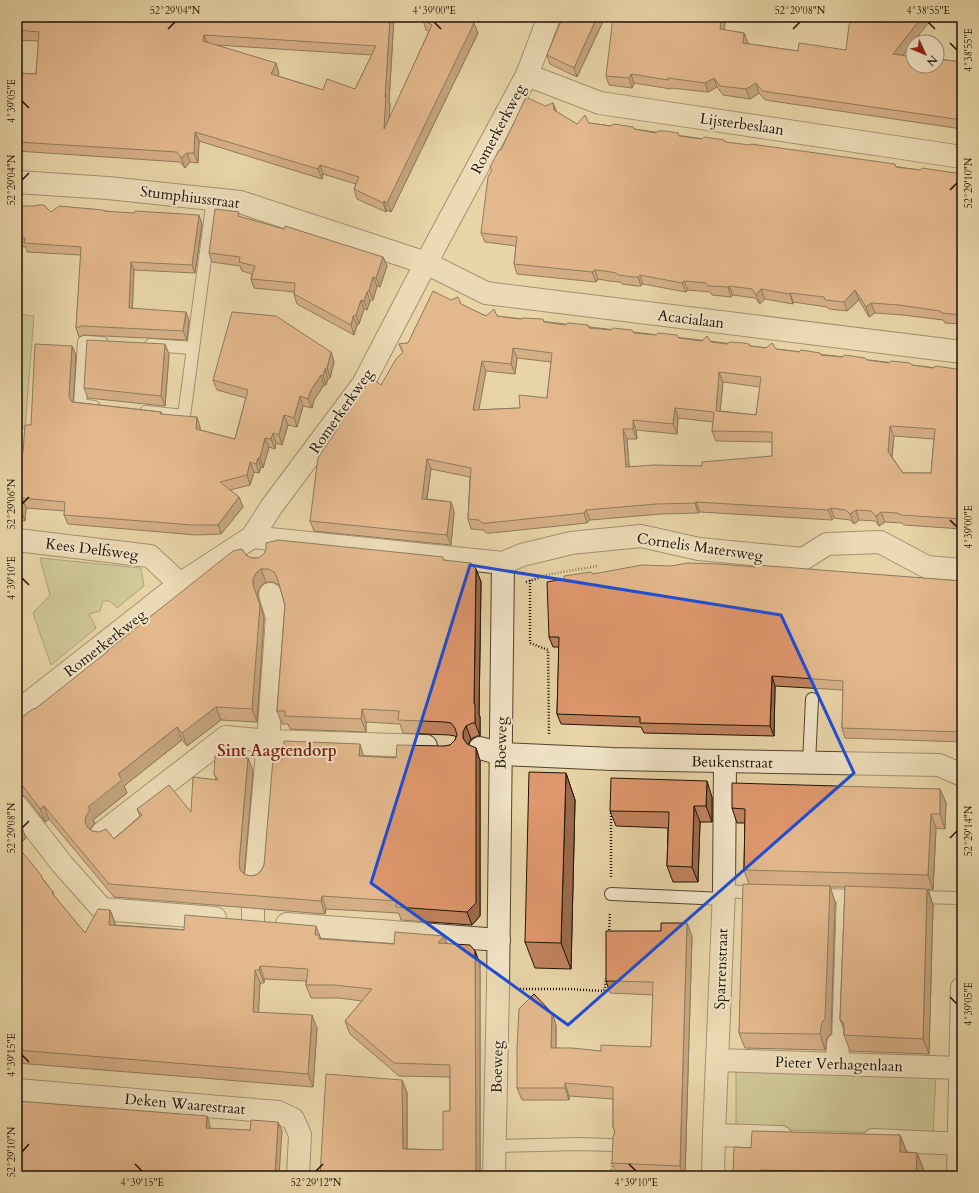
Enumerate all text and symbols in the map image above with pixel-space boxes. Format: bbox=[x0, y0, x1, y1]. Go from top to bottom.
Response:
text: 52°29'04"N bbox=[150, 4, 201, 18]
text: 4°39'00"E bbox=[412, 4, 456, 18]
text: 52°29'08"N bbox=[775, 4, 826, 18]
text: 4°38'55"E bbox=[906, 4, 950, 18]
text: 4°38'55"E bbox=[962, 28, 976, 72]
north arrow bbox=[905, 34, 945, 74]
text: N bbox=[923, 52, 941, 70]
text: 4°39'05"E bbox=[5, 79, 19, 123]
street label: Romerkerkweg bbox=[466, 80, 530, 177]
street label: Lijsterbeslaan bbox=[699, 108, 786, 140]
text: 52°29'04"N bbox=[5, 154, 19, 205]
text: 52°29'10"N bbox=[962, 157, 976, 208]
street label: Stumphiusstraat bbox=[139, 181, 241, 213]
street label: Acacialaan bbox=[657, 305, 726, 333]
street label: Romerkerkweg bbox=[304, 364, 378, 457]
text: 52°29'06"N bbox=[5, 478, 19, 529]
text: 4°39'00"E bbox=[962, 505, 976, 549]
street label: Cornelis Matersweg bbox=[636, 528, 765, 566]
street label: Kees Delfsweg bbox=[44, 533, 140, 565]
text: 4°39'10"E bbox=[5, 556, 19, 600]
street label: Romerkerkweg bbox=[60, 604, 151, 681]
street label: Boeweg bbox=[491, 716, 511, 769]
district label: Sint Aagtendorp bbox=[217, 740, 337, 762]
street label: Beukenstraat bbox=[691, 751, 773, 773]
text: 52°29'08"N bbox=[5, 802, 19, 853]
text: 52°29'14"N bbox=[962, 805, 976, 856]
street label: Sparrenstraat bbox=[710, 928, 732, 1010]
text: 4°39'05"E bbox=[962, 982, 976, 1026]
text: 4°39'15"E bbox=[5, 1033, 19, 1077]
street label: Boeweg bbox=[487, 1040, 507, 1093]
street label: Pieter Verhagenlaan bbox=[775, 1052, 904, 1076]
street label: Deken Waarestraat bbox=[124, 1089, 246, 1119]
text: 52°29'10"N bbox=[5, 1126, 19, 1177]
text: 4°39'15"E bbox=[120, 1176, 164, 1190]
text: 52°29'12"N bbox=[291, 1176, 342, 1190]
text: 4°39'10"E bbox=[614, 1176, 658, 1190]

